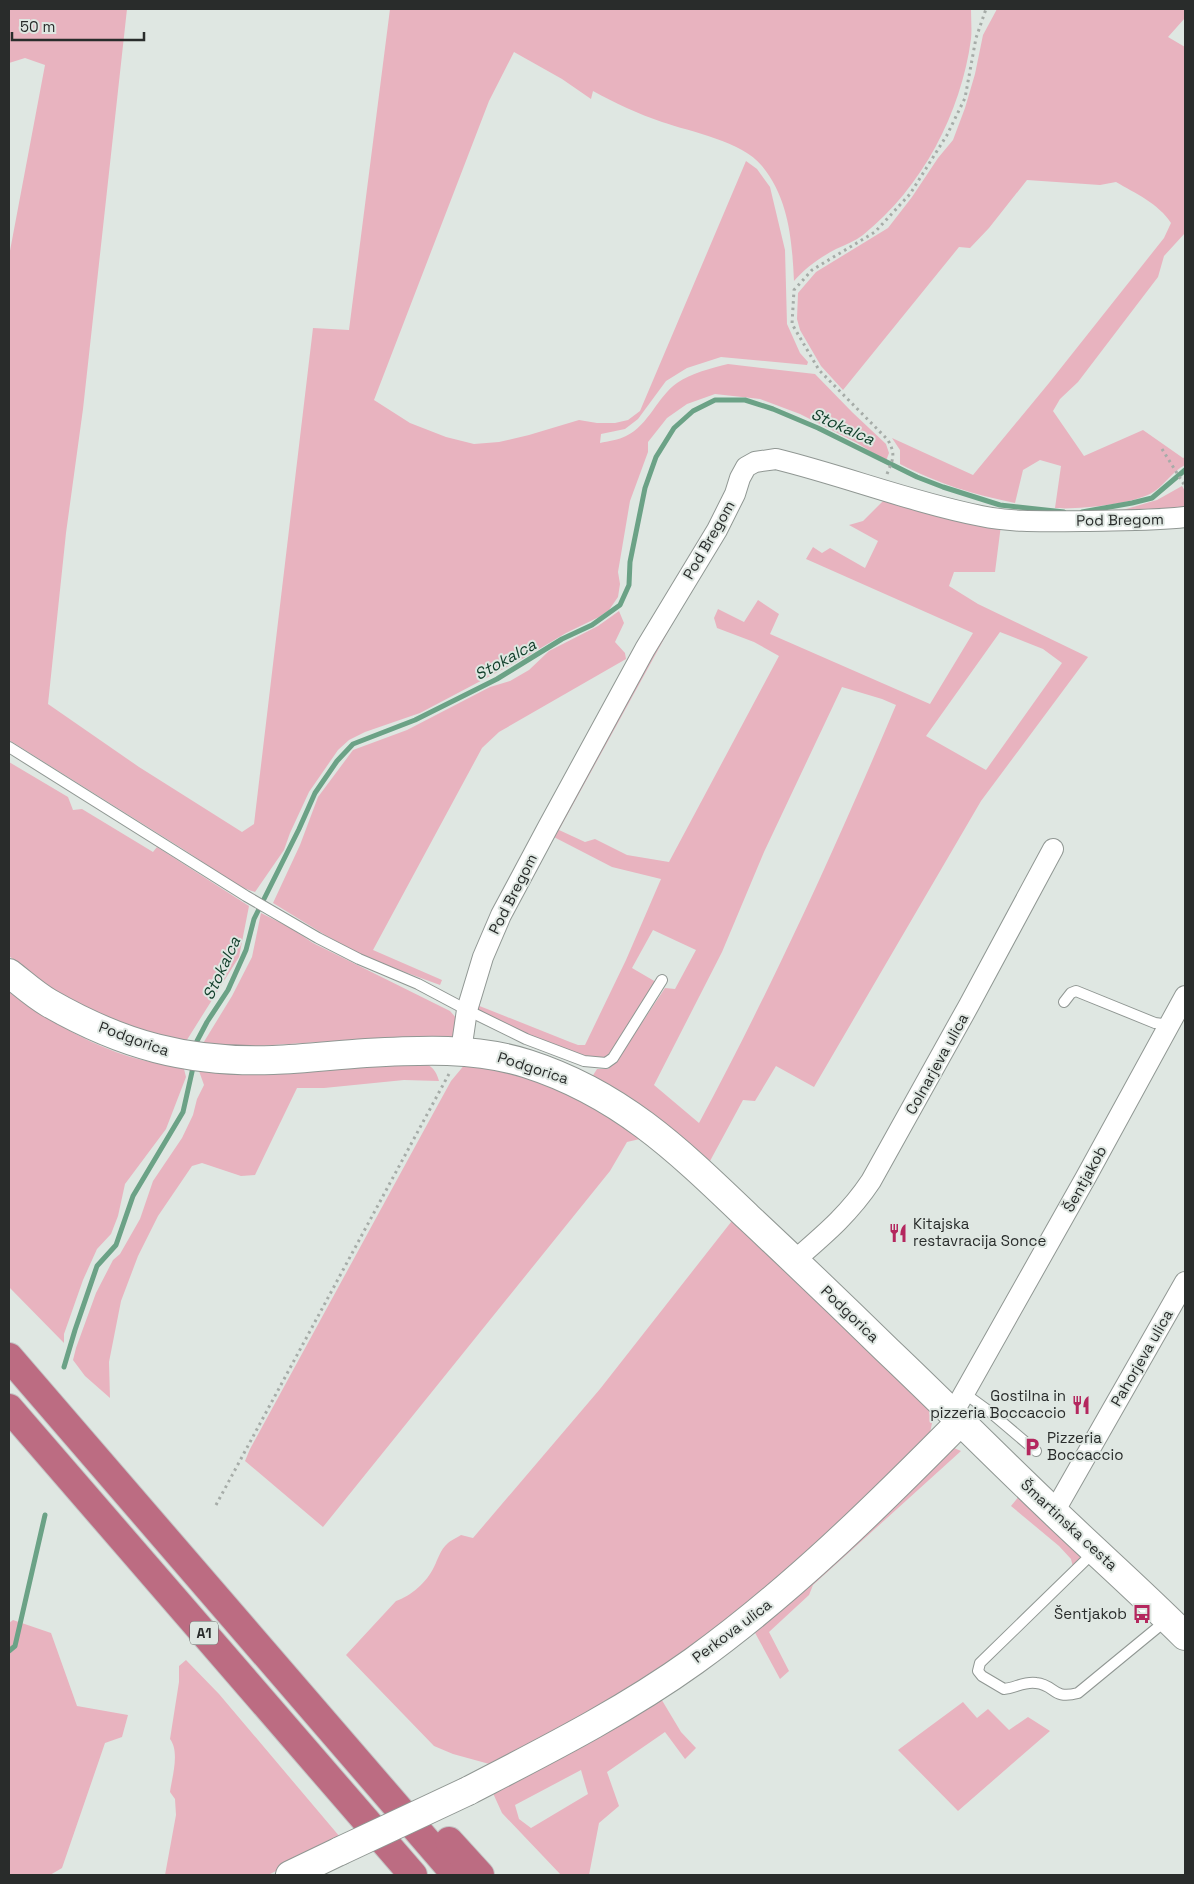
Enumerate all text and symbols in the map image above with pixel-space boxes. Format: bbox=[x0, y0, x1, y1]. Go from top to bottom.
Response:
scale bar bbox=[12, 10, 145, 42]
text: 50 m bbox=[20, 17, 55, 36]
water label: Stokalca bbox=[808, 403, 878, 450]
street label: Pod Bregom bbox=[678, 497, 739, 582]
street label: Pod Bregom bbox=[1076, 509, 1164, 530]
water label: Stokalca bbox=[471, 634, 540, 685]
street label: Pod Bregom bbox=[484, 850, 541, 937]
water label: Stokalca bbox=[198, 933, 245, 1003]
street label: Colnarjeva ulica bbox=[901, 1010, 972, 1118]
street label: Podgorica bbox=[96, 1017, 172, 1060]
street label: Podgorica bbox=[495, 1047, 571, 1088]
street label: Šentjakob bbox=[1059, 1142, 1111, 1215]
place label: Kitajska restavracija Sonce bbox=[913, 1214, 1046, 1250]
restaurant icon: Kitajska restavracija Sonce bbox=[887, 1222, 909, 1244]
street label: Podgorica bbox=[817, 1281, 884, 1346]
street label: Pahorjeva ulica bbox=[1106, 1306, 1177, 1409]
place label: Gostilna in pizzeria Boccaccio bbox=[930, 1386, 1066, 1422]
restaurant icon: Gostilna in pizzeria Boccaccio bbox=[1070, 1394, 1092, 1416]
place label: Pizzeria Boccaccio bbox=[1047, 1428, 1123, 1464]
parking icon: Pizzeria Boccaccio bbox=[1021, 1436, 1043, 1458]
street label: Šmartinska cesta bbox=[1017, 1475, 1122, 1575]
street label: Perkova ulica bbox=[688, 1594, 775, 1667]
bus stop icon: Šentjakob bbox=[1131, 1603, 1153, 1625]
place label: Šentjakob bbox=[1054, 1604, 1127, 1623]
road number: A1 bbox=[190, 1622, 218, 1645]

